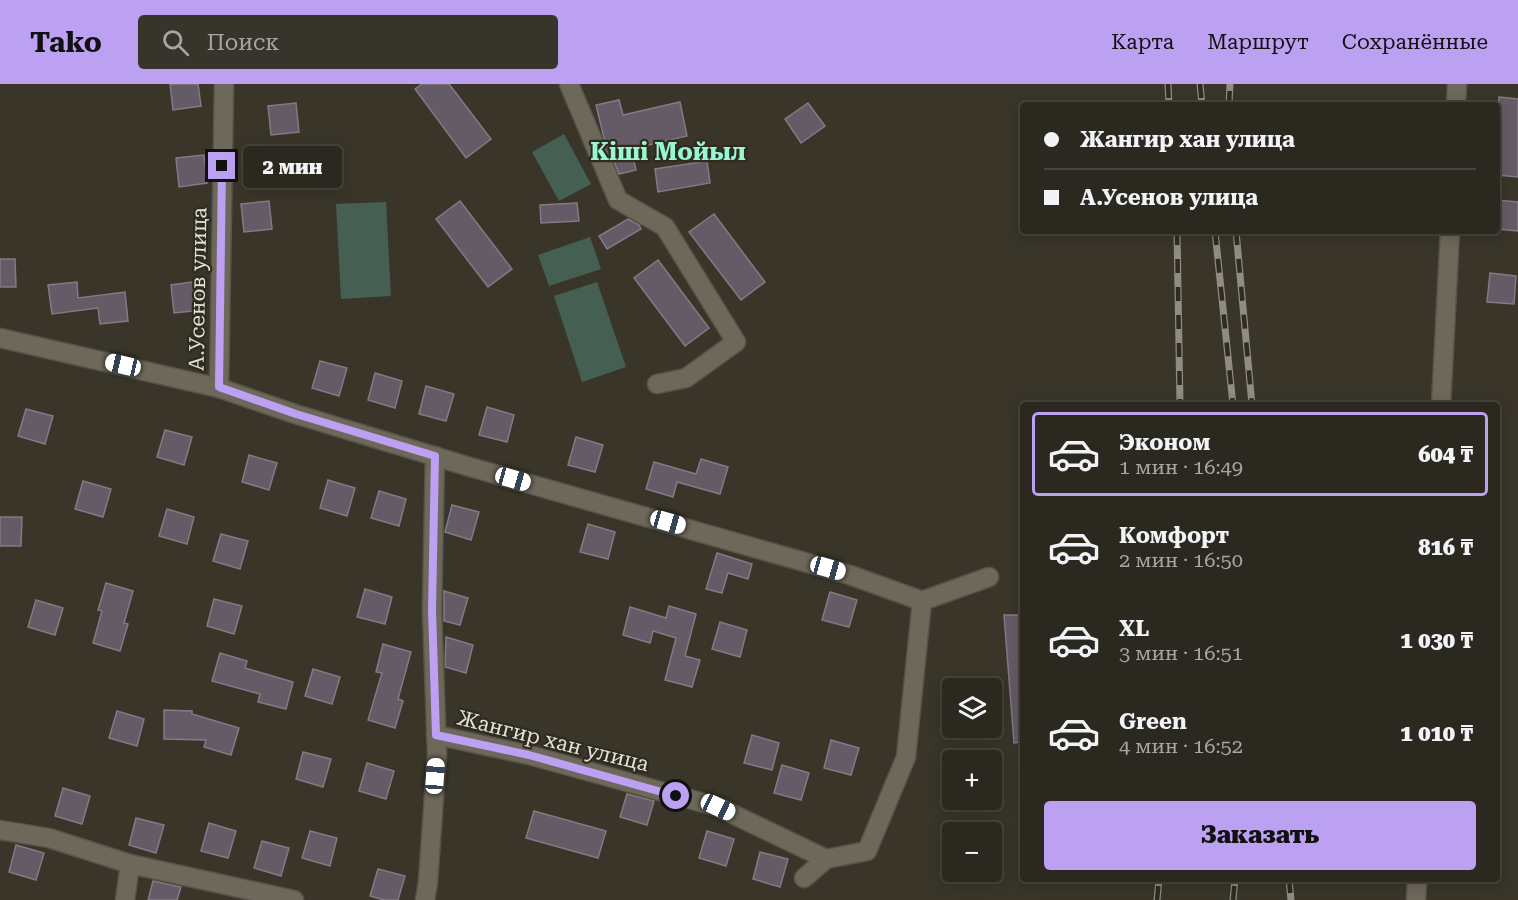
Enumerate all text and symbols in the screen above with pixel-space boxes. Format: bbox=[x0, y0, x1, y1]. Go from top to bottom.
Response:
search box bbox=[138, 15, 558, 69]
text: Tako bbox=[30, 26, 102, 59]
icon: search bbox=[159, 26, 192, 59]
text: Поиск bbox=[207, 30, 279, 55]
text: Карта bbox=[1111, 30, 1174, 54]
text: Маршрут bbox=[1207, 30, 1309, 54]
text: Сохранённые bbox=[1342, 30, 1488, 54]
text: Жангир хан улица bbox=[1080, 127, 1295, 152]
district label: Кіші Мойыл bbox=[590, 138, 746, 166]
callout: 2 мин bbox=[243, 145, 342, 187]
route end bbox=[208, 152, 235, 179]
text: 2 мин bbox=[262, 155, 323, 179]
text: А.Усенов улица bbox=[1080, 185, 1258, 210]
street label: А.Усенов улица bbox=[185, 206, 211, 371]
car bbox=[103, 352, 143, 378]
icon: car bbox=[1047, 427, 1101, 481]
text: Эконом bbox=[1119, 430, 1210, 455]
text: 604 ₸ bbox=[1418, 442, 1473, 467]
text: 1 мин · 16:49 bbox=[1119, 455, 1243, 479]
car bbox=[493, 465, 533, 493]
car bbox=[648, 508, 688, 536]
icon: car bbox=[1047, 520, 1101, 574]
text: Комфорт bbox=[1119, 523, 1229, 548]
text: 816 ₸ bbox=[1418, 535, 1473, 560]
text: 2 мин · 16:50 bbox=[1119, 548, 1243, 572]
car bbox=[808, 554, 848, 582]
icon: car bbox=[1047, 613, 1101, 667]
text: XL bbox=[1119, 616, 1149, 641]
text: 1 030 ₸ bbox=[1400, 628, 1473, 653]
text: 3 мин · 16:51 bbox=[1119, 641, 1243, 665]
map controls bbox=[942, 678, 1002, 882]
button: layers bbox=[942, 678, 1002, 738]
street label: Жангир хан улица bbox=[455, 706, 652, 777]
icon: car bbox=[1047, 706, 1101, 760]
text: Green bbox=[1119, 709, 1187, 734]
text: 1 010 ₸ bbox=[1400, 721, 1473, 746]
text: 4 мин · 16:52 bbox=[1119, 734, 1243, 758]
button: + bbox=[942, 750, 1002, 810]
car bbox=[425, 757, 445, 795]
route start bbox=[662, 782, 689, 809]
car bbox=[698, 791, 738, 823]
button: Заказать bbox=[1044, 801, 1476, 870]
button: − bbox=[942, 822, 1002, 882]

